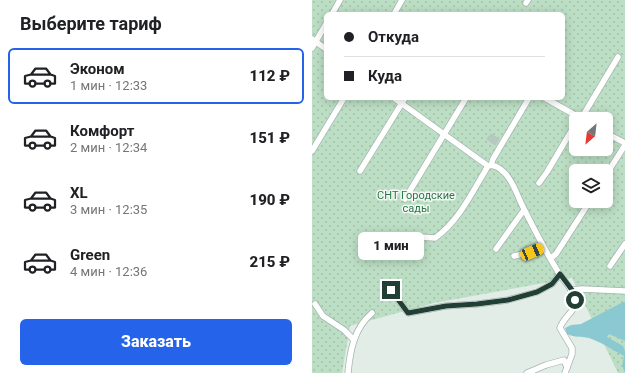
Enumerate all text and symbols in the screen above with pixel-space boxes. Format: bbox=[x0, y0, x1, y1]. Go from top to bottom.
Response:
text: Выберите тариф bbox=[20, 13, 162, 34]
text: Откуда bbox=[368, 28, 419, 46]
icon: car bbox=[22, 58, 58, 94]
text: Эконом bbox=[70, 60, 125, 78]
text: 112 ₽ bbox=[250, 67, 290, 85]
text: Куда bbox=[368, 67, 402, 85]
text: 1 мин · 12:33 bbox=[70, 78, 147, 93]
north arrow bbox=[569, 112, 613, 156]
map controls bbox=[569, 112, 613, 208]
icon: car bbox=[22, 120, 58, 156]
text: Комфорт bbox=[70, 122, 134, 140]
text: 151 ₽ bbox=[250, 129, 290, 147]
text: 2 мин · 12:34 bbox=[70, 140, 147, 155]
button: layers bbox=[569, 164, 613, 208]
icon: car bbox=[22, 182, 58, 218]
text: XL bbox=[70, 184, 88, 202]
park label: СНТ Городские сады bbox=[377, 189, 455, 215]
text: 190 ₽ bbox=[250, 191, 290, 209]
text: 3 мин · 12:35 bbox=[70, 202, 147, 217]
callout: 1 мин bbox=[358, 232, 424, 260]
text: 1 мин bbox=[373, 238, 409, 253]
car bbox=[519, 242, 545, 262]
icon: car bbox=[22, 244, 58, 280]
text: Green bbox=[70, 246, 110, 264]
text: 215 ₽ bbox=[250, 253, 290, 271]
text: 4 мин · 12:36 bbox=[70, 264, 147, 279]
route end bbox=[382, 281, 400, 299]
route start bbox=[566, 291, 584, 309]
button: Заказать bbox=[20, 319, 292, 365]

